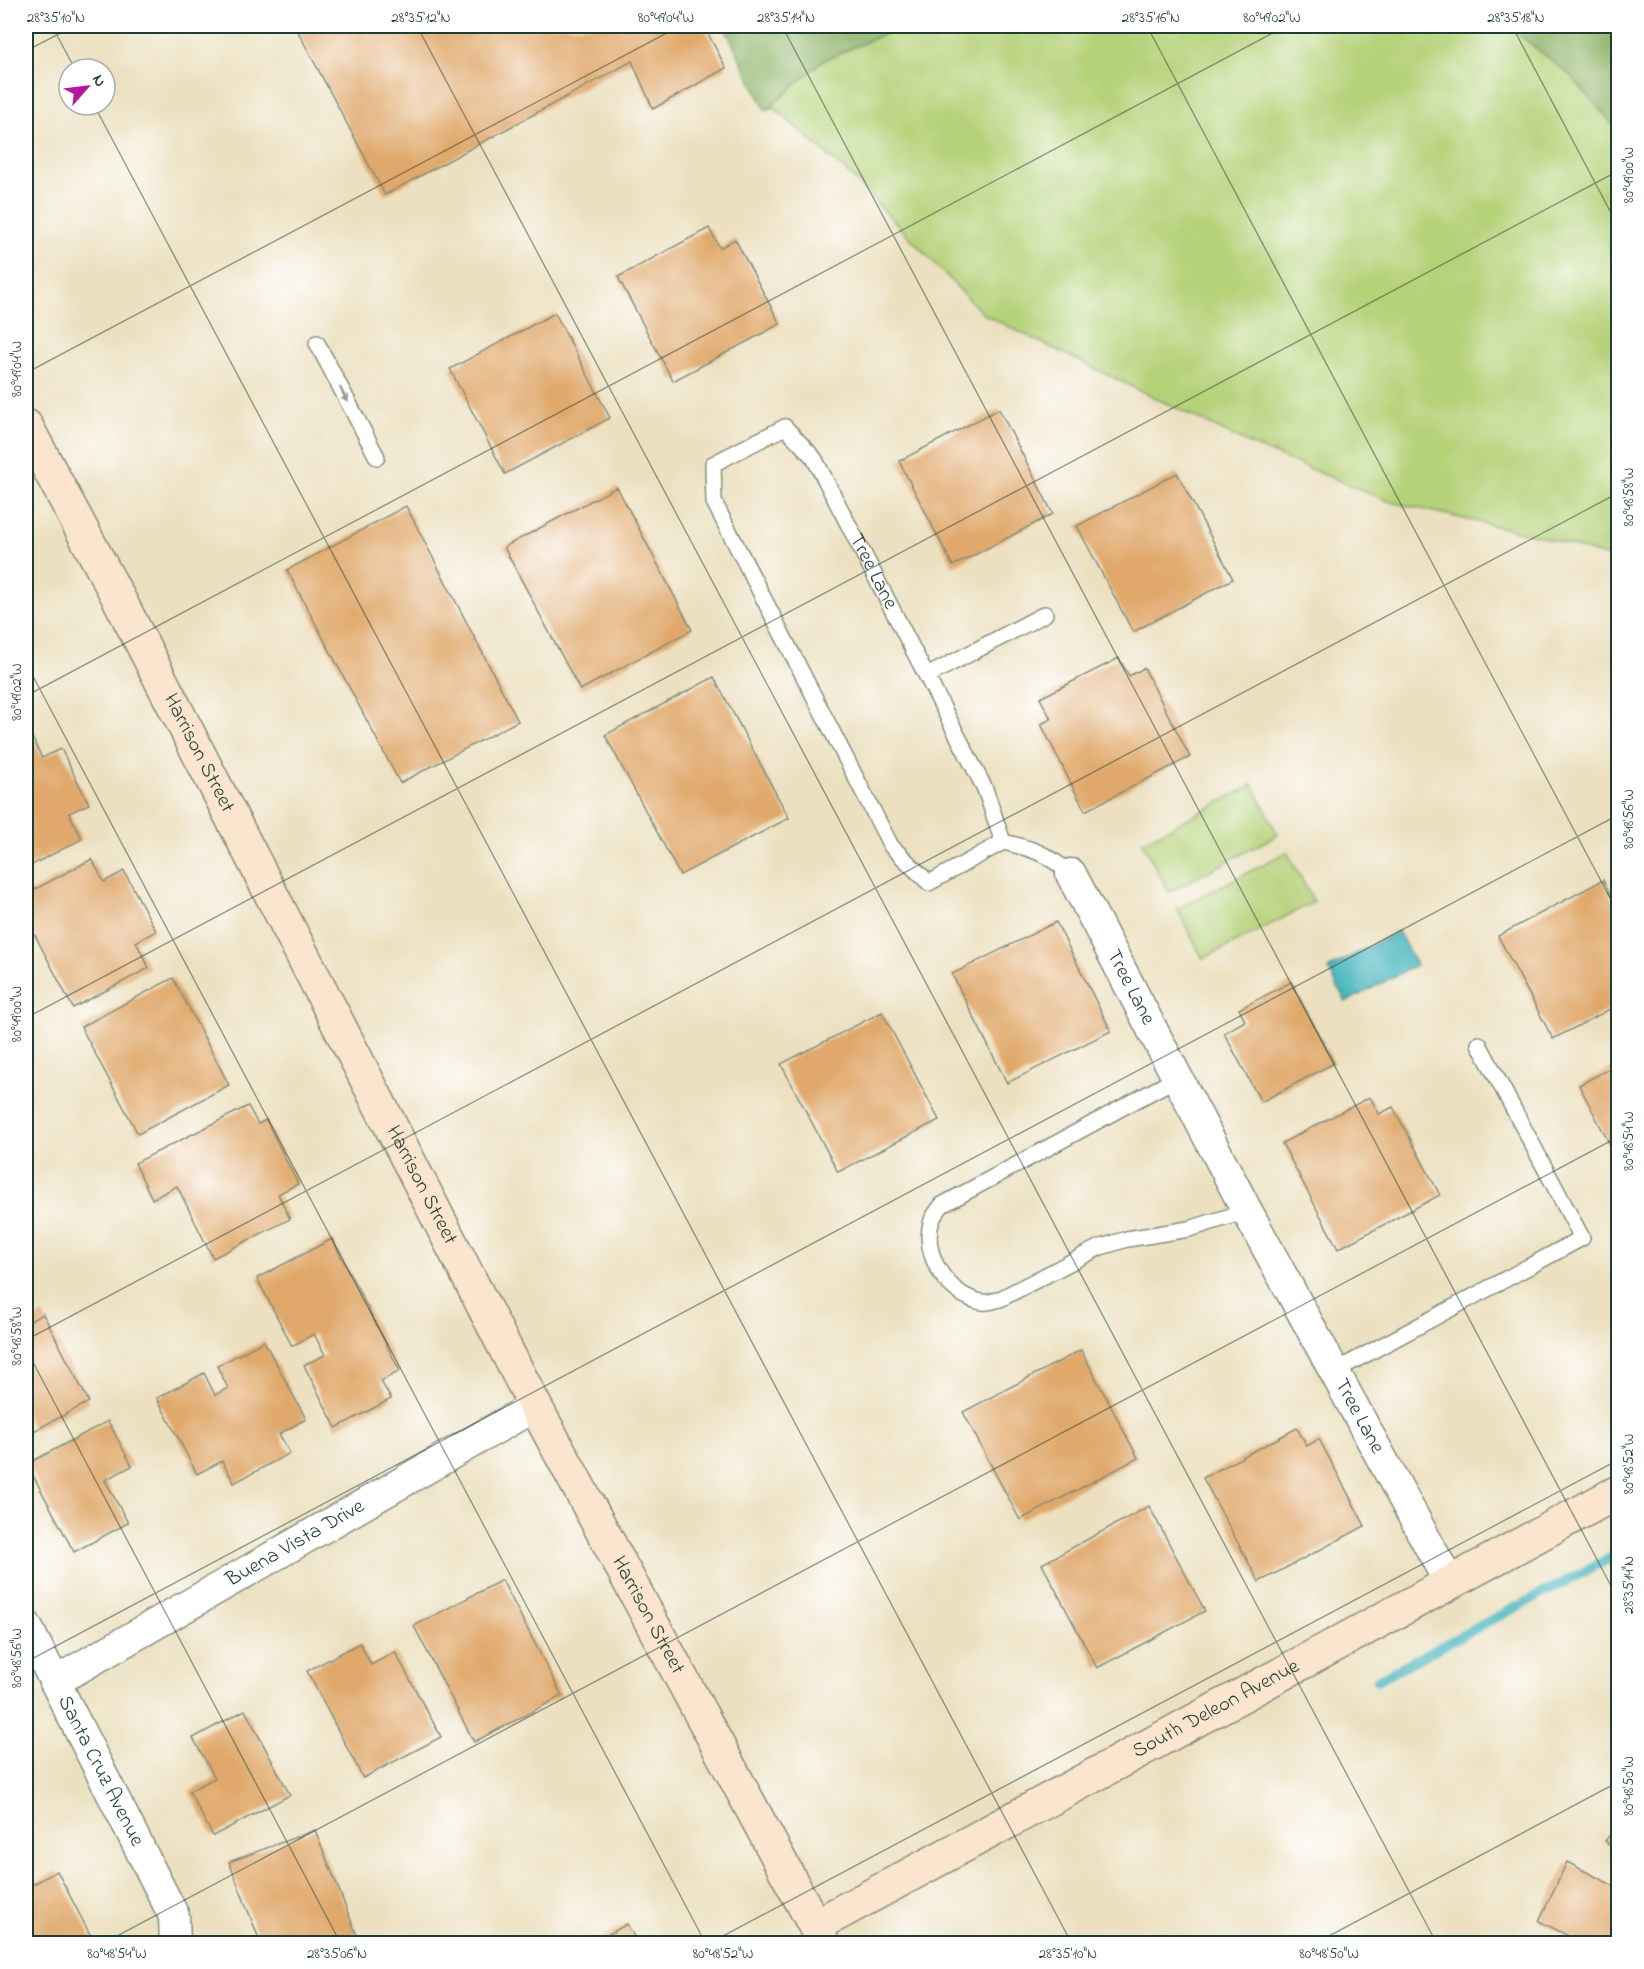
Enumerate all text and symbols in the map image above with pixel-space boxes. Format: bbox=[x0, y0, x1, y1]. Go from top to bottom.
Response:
text: 28°35'10"N bbox=[27, 7, 85, 29]
text: 28°35'12"N bbox=[391, 7, 451, 29]
text: 80°49'04"W bbox=[638, 7, 694, 29]
text: 28°35'14"N bbox=[757, 7, 815, 29]
text: 28°35'16"N bbox=[1122, 7, 1180, 29]
text: 80°49'02"W bbox=[1243, 7, 1301, 29]
text: 28°35'18"N bbox=[1487, 7, 1545, 29]
north arrow bbox=[57, 57, 117, 117]
text: N bbox=[85, 70, 112, 91]
text: 80°49'00"W bbox=[1618, 147, 1640, 203]
text: 80°49'04"W bbox=[6, 341, 28, 397]
one-way arrow bbox=[339, 386, 349, 404]
text: 80°48'58"W bbox=[1618, 468, 1640, 526]
street label: Tree Lane bbox=[841, 529, 905, 615]
text: 80°49'02"W bbox=[6, 663, 28, 721]
street label: Harrison Street bbox=[155, 688, 242, 818]
text: 80°48'56"W bbox=[1618, 789, 1640, 849]
street label: Tree Lane bbox=[1098, 944, 1163, 1031]
text: 80°49'00"W bbox=[6, 986, 28, 1042]
text: 80°48'54"W bbox=[1618, 1111, 1640, 1171]
street label: Harrison Street bbox=[378, 1120, 464, 1250]
text: 80°48'58"W bbox=[6, 1307, 28, 1365]
street label: Tree Lane bbox=[1326, 1373, 1392, 1460]
text: 80°48'52"W bbox=[1618, 1434, 1640, 1494]
street label: Buena Vista Drive bbox=[220, 1492, 371, 1596]
street label: Harrison Street bbox=[604, 1551, 692, 1680]
text: 28°35'14"N bbox=[1618, 1556, 1640, 1614]
text: 80°48'56"W bbox=[6, 1628, 28, 1688]
street label: South Deleon Avenue bbox=[1127, 1652, 1306, 1767]
street label: Santa Cruz Avenue bbox=[49, 1691, 152, 1852]
text: 80°48'50"W bbox=[1618, 1756, 1640, 1816]
text: 80°48'54"W bbox=[87, 1943, 147, 1965]
text: 28°35'06"N bbox=[307, 1943, 367, 1965]
text: 80°48'52"W bbox=[693, 1943, 753, 1965]
text: 28°35'10"N bbox=[1039, 1943, 1097, 1965]
text: 80°48'50"W bbox=[1299, 1943, 1359, 1965]

